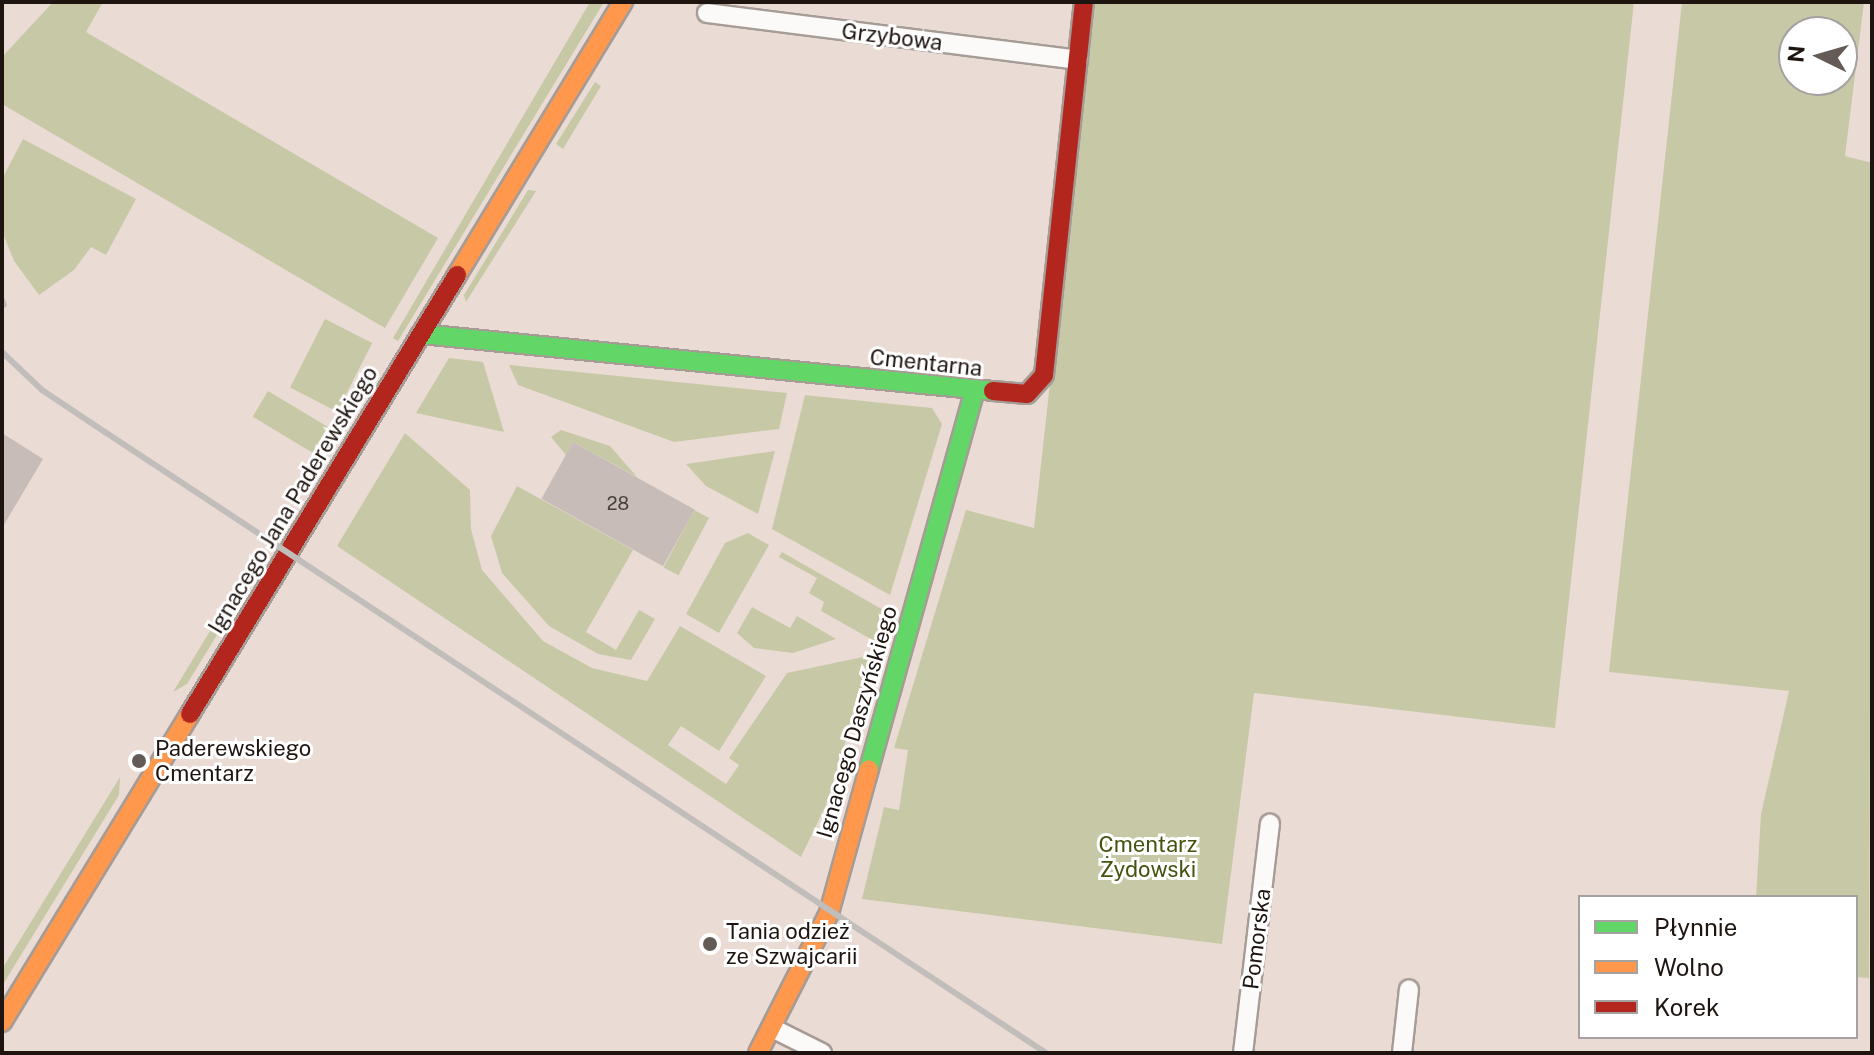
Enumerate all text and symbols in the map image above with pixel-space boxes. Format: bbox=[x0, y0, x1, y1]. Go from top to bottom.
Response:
north arrow bbox=[1778, 16, 1858, 96]
street label: Grzybowa bbox=[840, 18, 944, 56]
text: N bbox=[1782, 44, 1810, 64]
street label: Cmentarna bbox=[868, 344, 984, 382]
street label: Ignacego Jana Paderewskiego bbox=[203, 362, 383, 638]
house number: 28 bbox=[607, 493, 629, 515]
street label: Ignacego Daszyńskiego bbox=[811, 603, 903, 841]
place label: Paderewskiego Cmentarz bbox=[155, 735, 311, 786]
marker: Paderewskiego Cmentarz bbox=[130, 752, 148, 770]
park label: Cmentarz Żydowski bbox=[1099, 831, 1197, 882]
street label: Pomorska bbox=[1238, 887, 1276, 991]
legend bbox=[1578, 895, 1858, 1039]
text: Płynnie bbox=[1654, 913, 1737, 941]
place label: Tania odzież ze Szwajcarii bbox=[726, 918, 858, 970]
marker: Tania odzież ze Szwajcarii bbox=[701, 935, 719, 953]
text: Wolno bbox=[1654, 953, 1724, 981]
text: Korek bbox=[1654, 993, 1720, 1021]

